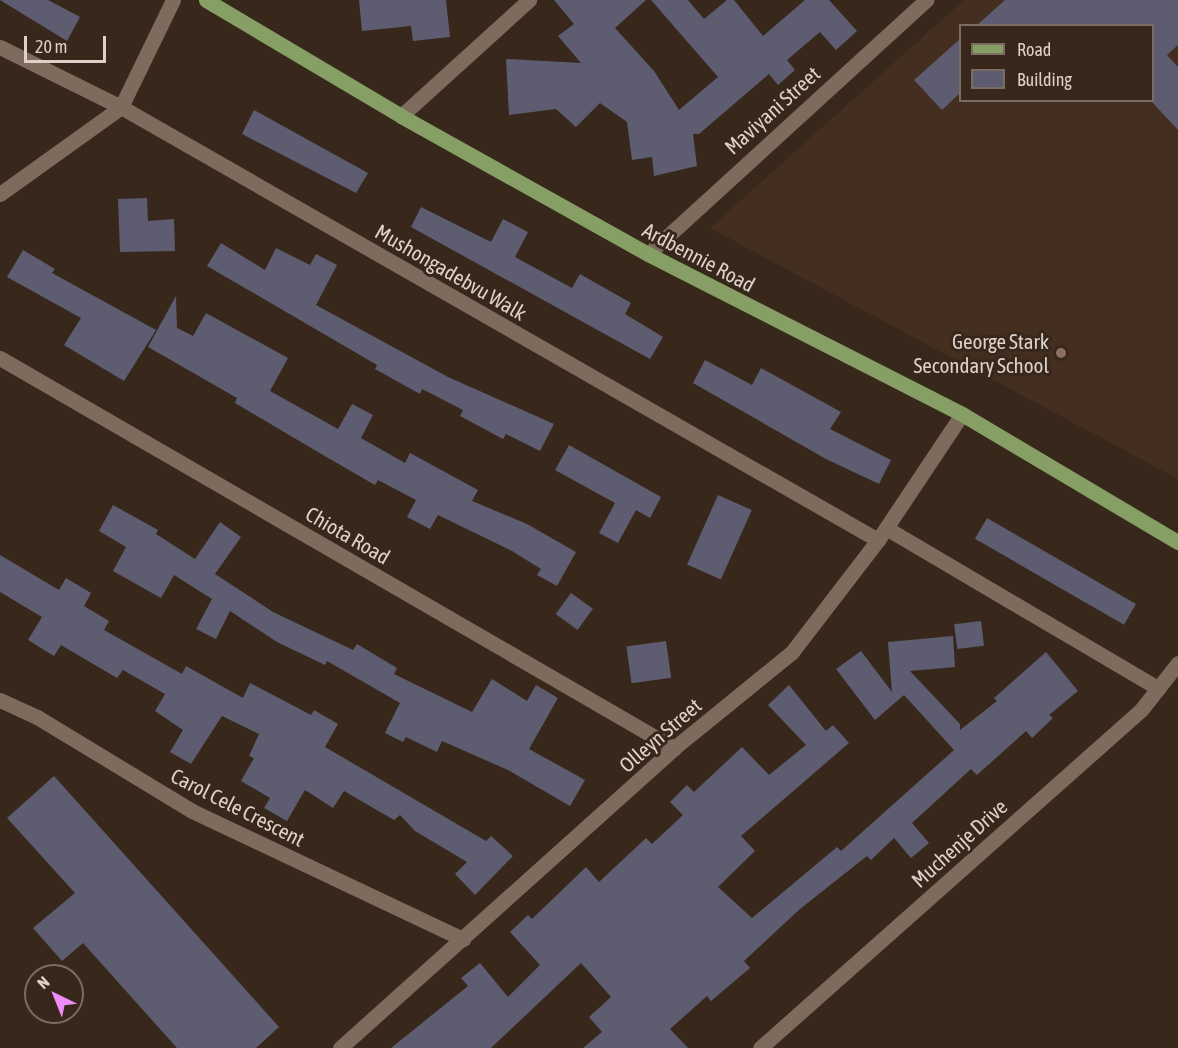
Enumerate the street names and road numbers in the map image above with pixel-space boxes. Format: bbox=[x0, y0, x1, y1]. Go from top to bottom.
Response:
street label: Maviyani Street bbox=[719, 61, 825, 159]
street label: Ardbennie Road bbox=[639, 217, 759, 297]
street label: Mushongadebvu Walk bbox=[371, 219, 531, 325]
street label: Chiota Road bbox=[301, 501, 395, 569]
street label: Olleyn Street bbox=[614, 693, 706, 777]
street label: Carol Cele Crescent bbox=[167, 762, 309, 852]
street label: Muchenje Drive bbox=[906, 794, 1012, 892]

